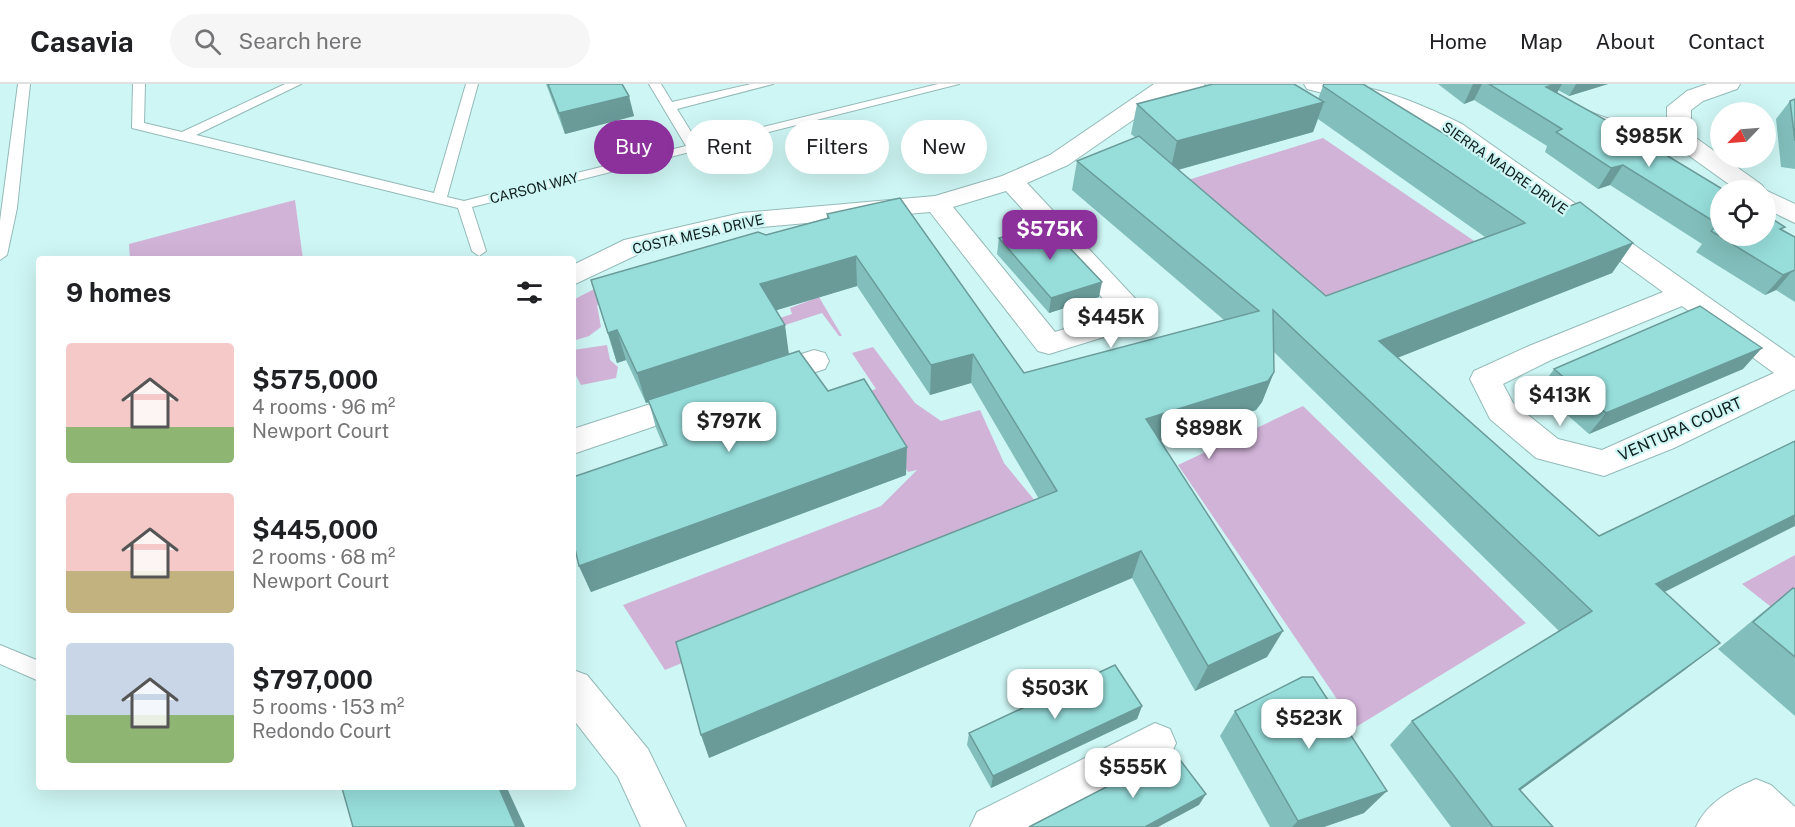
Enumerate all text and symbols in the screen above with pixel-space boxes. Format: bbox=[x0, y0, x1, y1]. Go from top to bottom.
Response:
search box bbox=[170, 14, 590, 68]
text: Casavia bbox=[30, 25, 134, 58]
icon: search bbox=[191, 25, 224, 58]
text: Search here bbox=[239, 28, 362, 54]
text: Home bbox=[1429, 29, 1487, 54]
text: Map bbox=[1520, 29, 1563, 54]
text: About bbox=[1596, 29, 1655, 54]
text: Contact bbox=[1688, 29, 1765, 54]
north arrow bbox=[1710, 102, 1776, 168]
map controls bbox=[1710, 102, 1776, 246]
pin: $985K bbox=[1607, 117, 1691, 168]
street label: SIERRA MADRE DRIVE bbox=[1439, 119, 1571, 217]
chip: Buy bbox=[594, 120, 674, 174]
chip: Rent bbox=[686, 120, 773, 174]
chip: Filters bbox=[785, 120, 889, 174]
chip: New bbox=[901, 120, 987, 174]
text: $985K bbox=[1615, 124, 1683, 148]
street label: CARSON WAY bbox=[488, 169, 580, 207]
button: locate bbox=[1710, 180, 1776, 246]
pin: $575K bbox=[1008, 210, 1092, 261]
street label: COSTA MESA DRIVE bbox=[631, 211, 765, 257]
text: $575K bbox=[1016, 217, 1084, 241]
icon: filters bbox=[513, 276, 546, 309]
text: 9 homes bbox=[66, 277, 171, 308]
pin: $445K bbox=[1069, 298, 1153, 349]
text: $445K bbox=[1077, 305, 1145, 329]
text: $575,000 bbox=[252, 364, 378, 395]
icon: home bbox=[114, 367, 186, 439]
pin: $413K bbox=[1518, 376, 1602, 427]
text: $413K bbox=[1529, 383, 1591, 407]
street label: VENTURA COURT bbox=[1615, 393, 1745, 465]
text: 4 rooms · 96 m² bbox=[252, 395, 395, 419]
pin: $797K bbox=[687, 402, 771, 453]
text: $797K bbox=[696, 409, 762, 433]
pin: $898K bbox=[1167, 409, 1251, 460]
text: $898K bbox=[1175, 416, 1243, 440]
text: Newport Court bbox=[252, 419, 389, 443]
text: $445,000 bbox=[252, 514, 378, 545]
icon: home bbox=[114, 517, 186, 589]
text: 2 rooms · 68 m² bbox=[252, 545, 395, 569]
text: Newport Court bbox=[252, 569, 389, 593]
text: $797,000 bbox=[252, 664, 373, 695]
icon: home bbox=[114, 667, 186, 739]
pin: $503K bbox=[1013, 669, 1097, 720]
text: $503K bbox=[1021, 676, 1089, 700]
text: 5 rooms · 153 m² bbox=[252, 695, 404, 719]
pin: $523K bbox=[1267, 699, 1351, 750]
text: $523K bbox=[1275, 706, 1343, 730]
text: Redondo Court bbox=[252, 719, 391, 743]
pin: $555K bbox=[1091, 748, 1175, 799]
text: $555K bbox=[1099, 755, 1167, 779]

